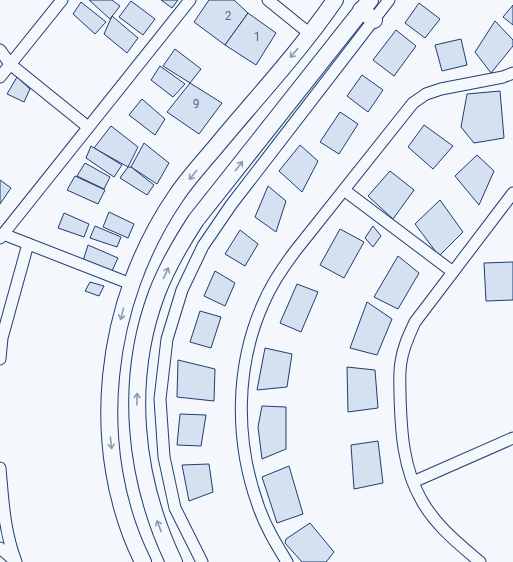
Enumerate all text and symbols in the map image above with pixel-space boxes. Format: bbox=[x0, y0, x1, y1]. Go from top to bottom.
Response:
house number: 2 bbox=[225, 9, 232, 23]
house number: 1 bbox=[254, 30, 260, 44]
one-way arrow bbox=[289, 48, 298, 58]
house number: 9 bbox=[193, 97, 199, 111]
one-way arrow bbox=[234, 160, 243, 171]
one-way arrow bbox=[188, 169, 197, 180]
one-way arrow bbox=[163, 268, 170, 280]
one-way arrow bbox=[118, 308, 125, 321]
one-way arrow bbox=[133, 393, 141, 406]
one-way arrow bbox=[107, 436, 115, 449]
one-way arrow bbox=[154, 521, 162, 533]

